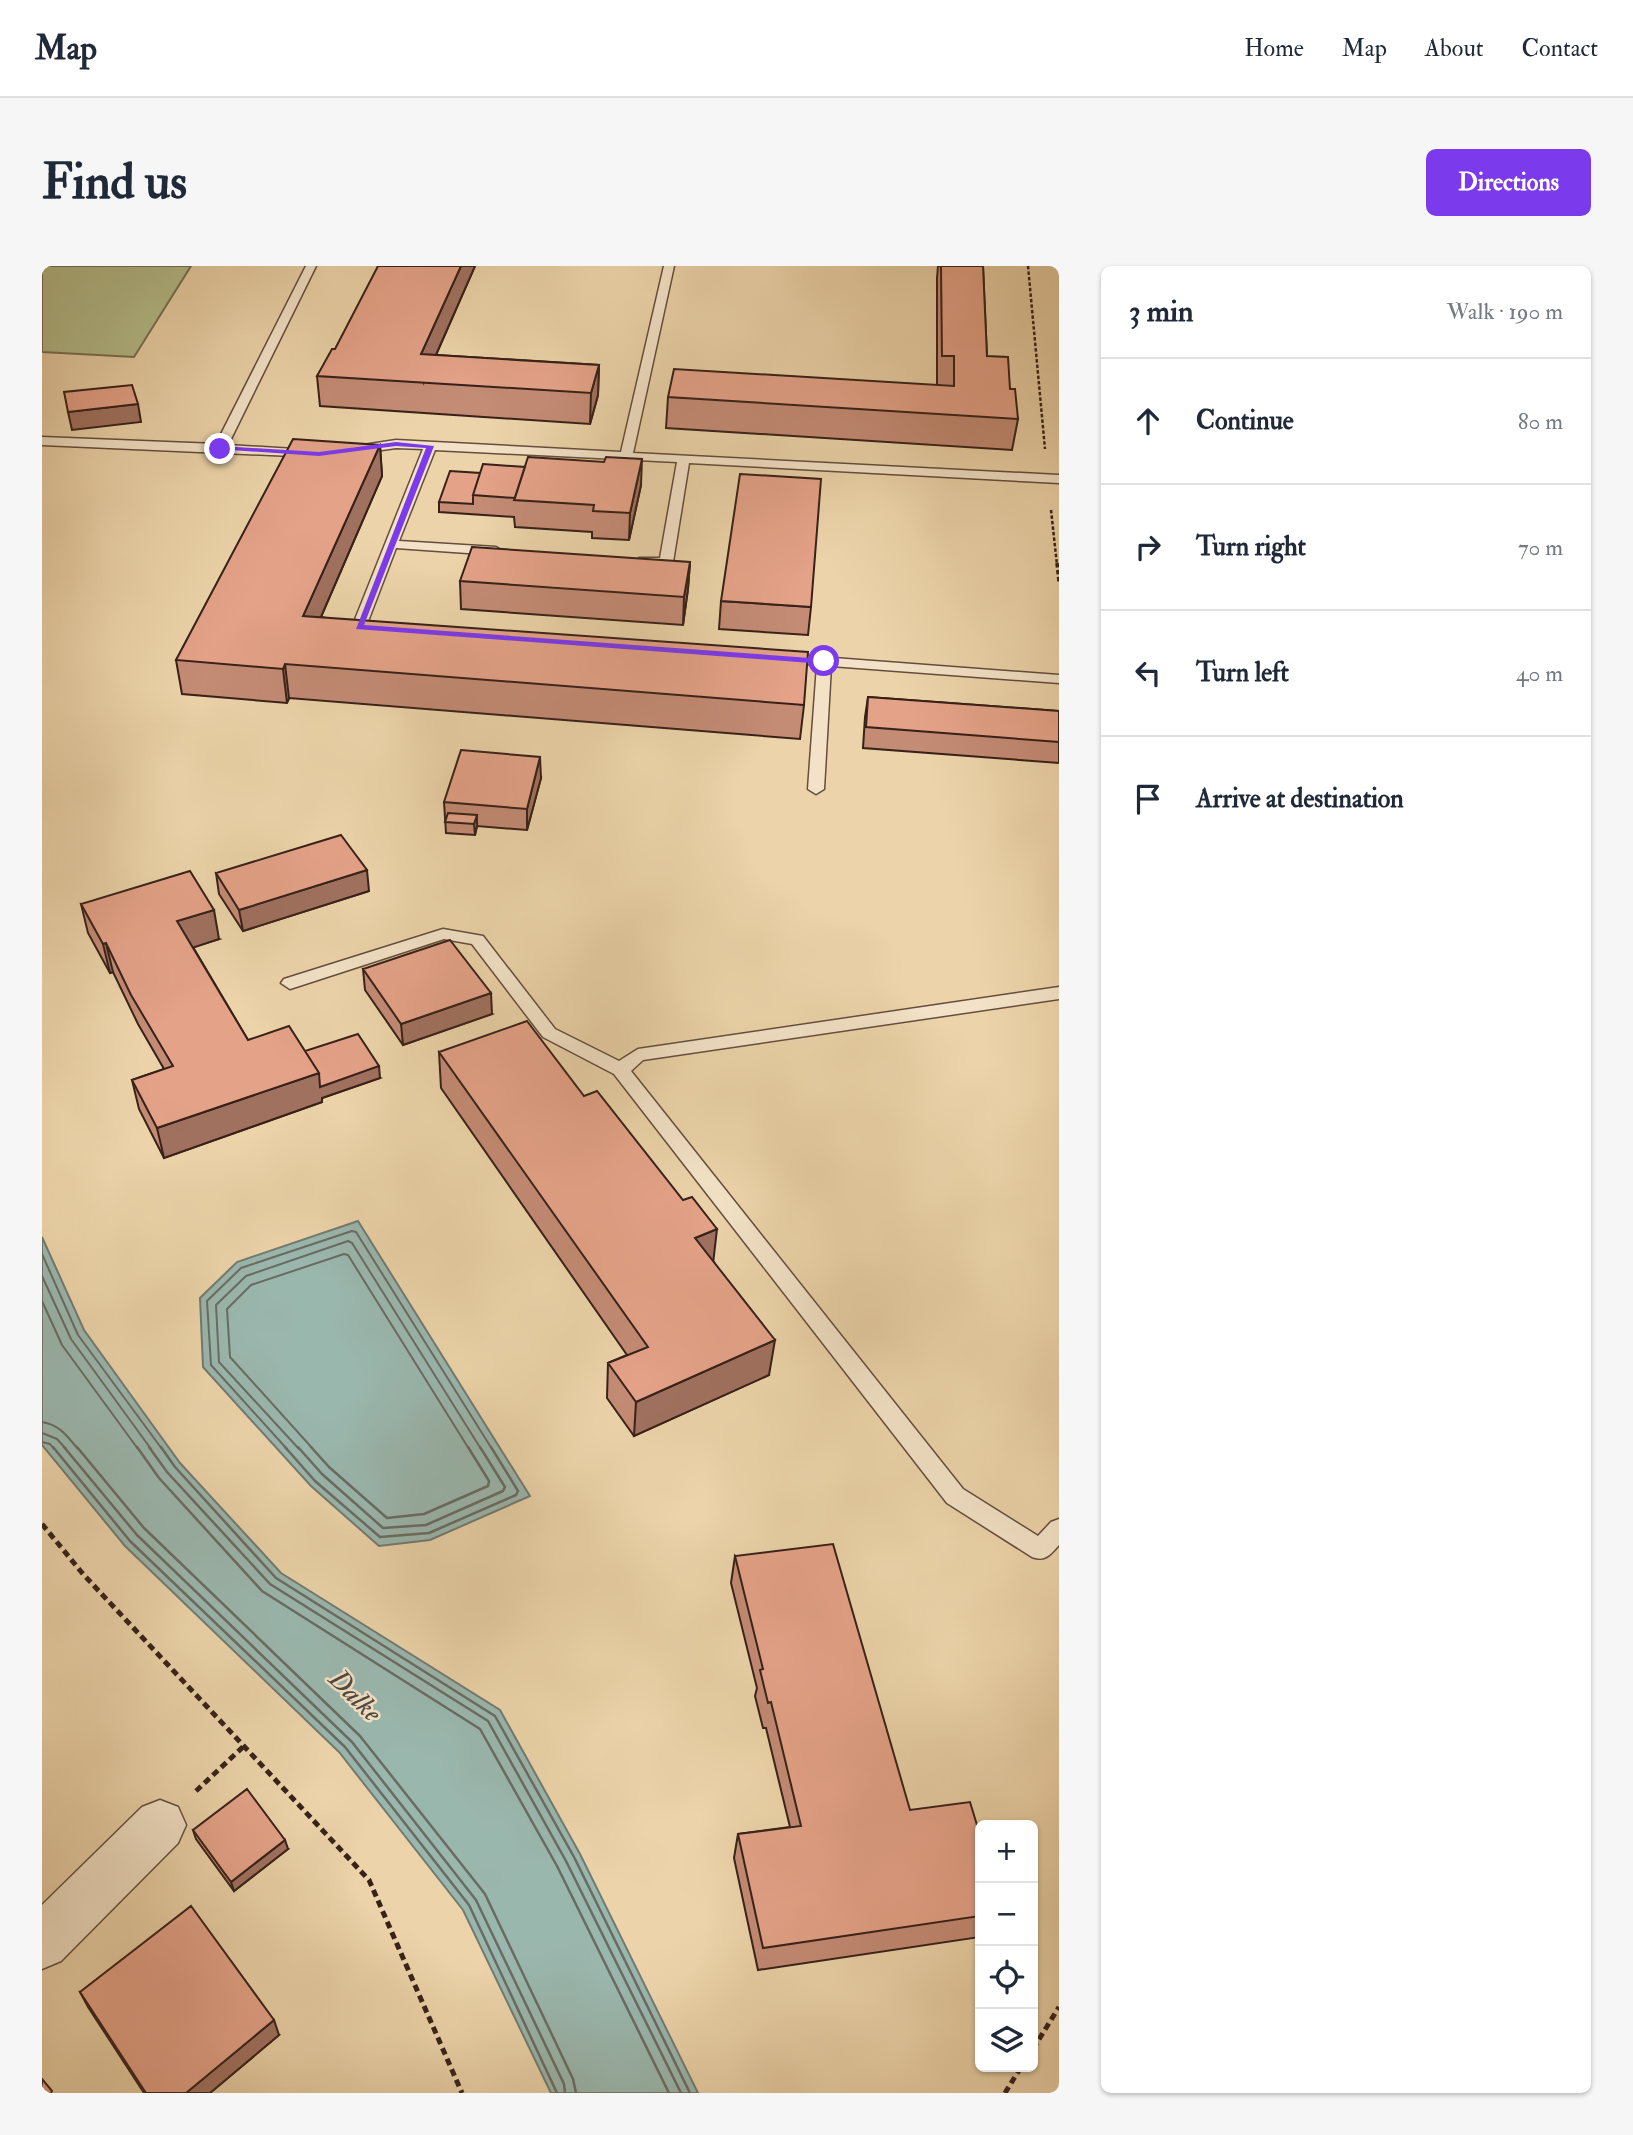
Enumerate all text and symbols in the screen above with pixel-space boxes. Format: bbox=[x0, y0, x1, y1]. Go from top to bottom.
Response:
text: Map bbox=[35, 28, 97, 69]
text: Home bbox=[1244, 33, 1304, 64]
text: Map bbox=[1342, 33, 1387, 64]
text: About bbox=[1425, 33, 1484, 64]
text: Contact bbox=[1522, 33, 1598, 64]
button: Directions bbox=[1426, 149, 1591, 216]
text: Find us bbox=[42, 152, 187, 213]
text: 3 min bbox=[1129, 293, 1194, 330]
text: Walk · 190 m bbox=[1447, 297, 1563, 326]
icon: ahead bbox=[1129, 402, 1167, 440]
text: Continue bbox=[1196, 405, 1294, 437]
text: 80 m bbox=[1518, 407, 1563, 436]
route end bbox=[204, 433, 235, 464]
icon: right bbox=[1129, 528, 1167, 566]
text: Turn right bbox=[1196, 531, 1306, 563]
text: 70 m bbox=[1518, 533, 1563, 562]
route start bbox=[808, 645, 839, 676]
icon: left bbox=[1129, 654, 1167, 692]
text: Turn left bbox=[1196, 657, 1289, 689]
text: 40 m bbox=[1516, 659, 1563, 688]
icon: arrive bbox=[1129, 780, 1167, 818]
text: Arrive at destination bbox=[1196, 783, 1404, 815]
water label: Dalke bbox=[320, 1661, 389, 1730]
map controls bbox=[975, 1820, 1038, 2072]
button: + bbox=[975, 1820, 1038, 1883]
button: − bbox=[975, 1883, 1038, 1946]
button: locate bbox=[975, 1946, 1038, 2009]
button: layers bbox=[975, 2009, 1038, 2072]

